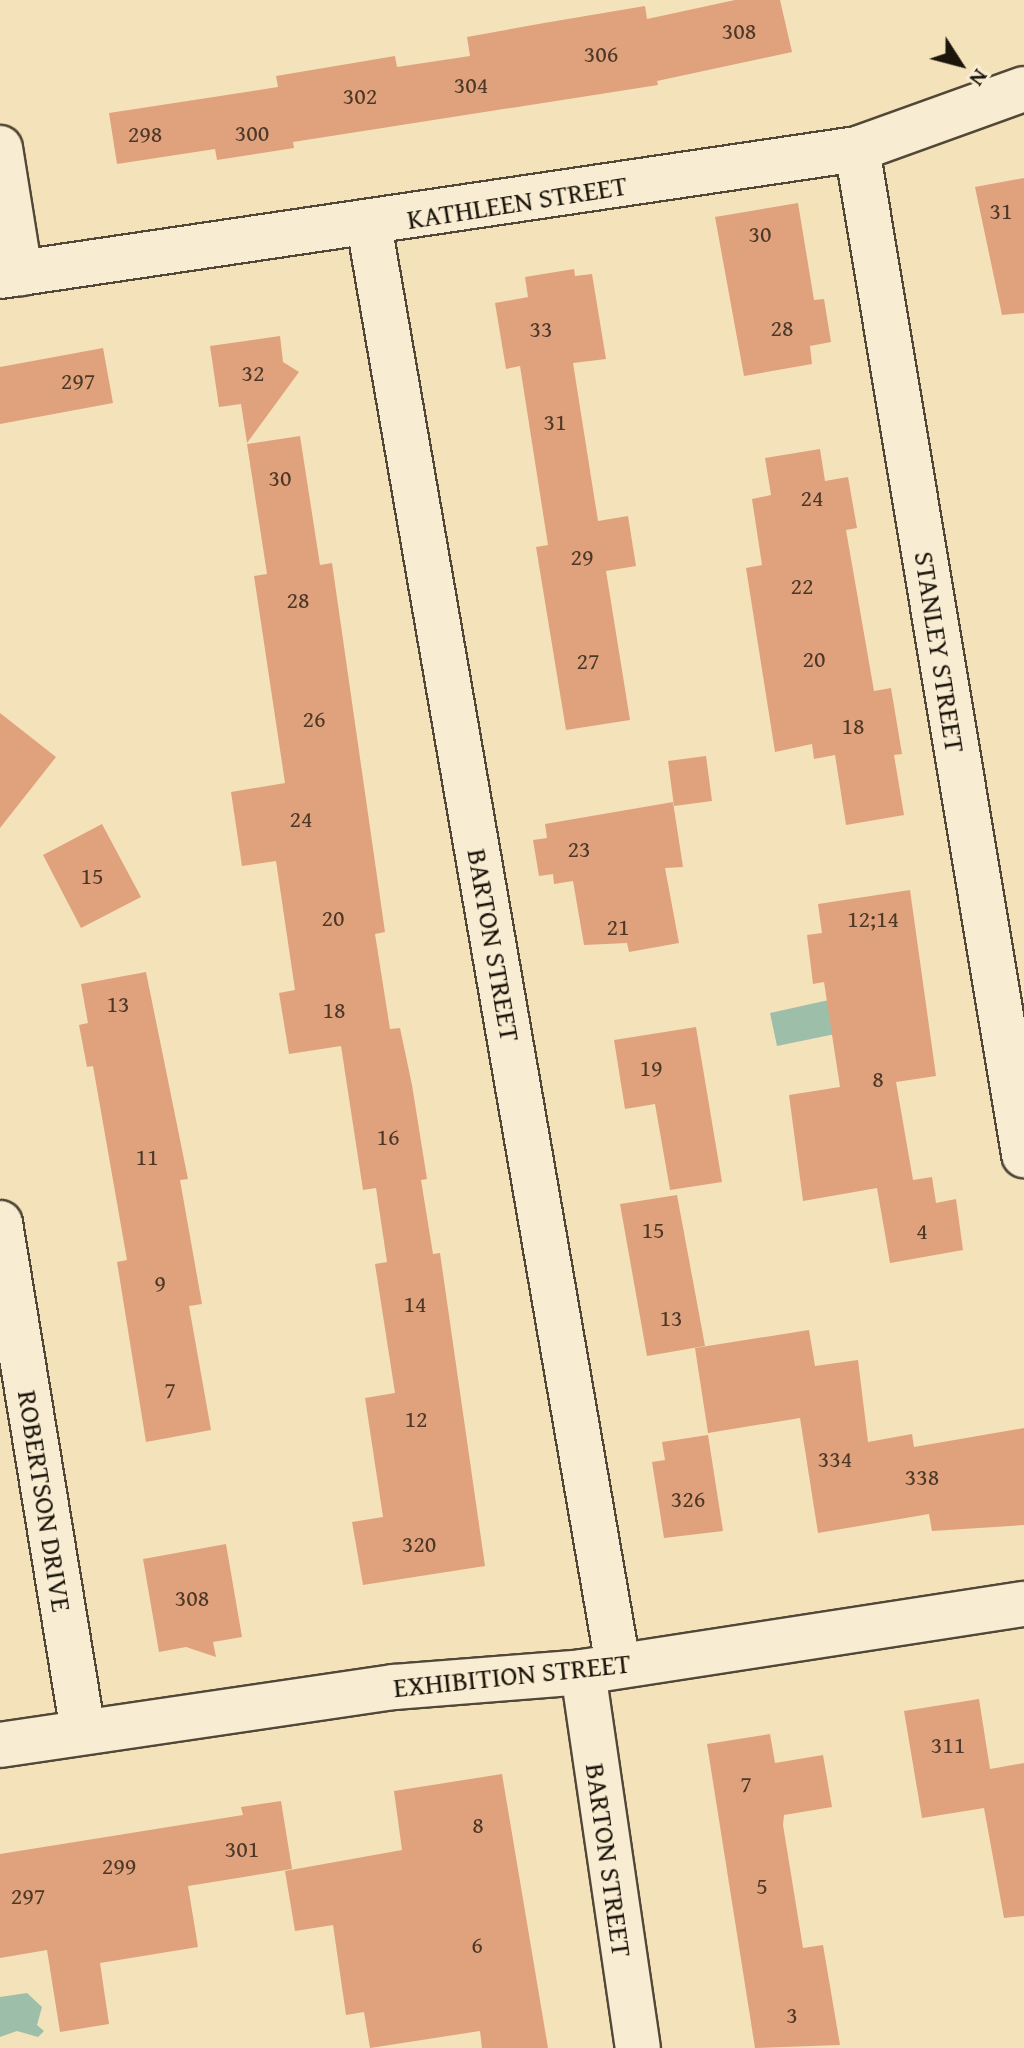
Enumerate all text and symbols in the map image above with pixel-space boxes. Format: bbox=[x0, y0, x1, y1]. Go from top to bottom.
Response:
house number: 308 bbox=[722, 17, 756, 45]
north arrow bbox=[920, 24, 1000, 104]
house number: 306 bbox=[584, 40, 618, 68]
text: N bbox=[962, 63, 997, 93]
house number: 304 bbox=[454, 71, 488, 99]
house number: 302 bbox=[343, 82, 377, 110]
house number: 300 bbox=[235, 119, 269, 147]
house number: 298 bbox=[128, 120, 162, 148]
street label: KATHLEEN STREET bbox=[405, 168, 629, 236]
house number: 31 bbox=[989, 197, 1013, 225]
house number: 30 bbox=[748, 220, 772, 248]
house number: 28 bbox=[770, 314, 794, 342]
house number: 33 bbox=[529, 315, 553, 343]
house number: 32 bbox=[241, 359, 265, 387]
house number: 297 bbox=[61, 367, 95, 395]
house number: 31 bbox=[543, 408, 567, 436]
house number: 30 bbox=[268, 464, 292, 492]
house number: 24 bbox=[800, 484, 824, 512]
house number: 29 bbox=[570, 543, 594, 571]
street label: STANLEY STREET bbox=[908, 549, 972, 755]
house number: 22 bbox=[790, 572, 814, 600]
house number: 28 bbox=[286, 586, 310, 614]
house number: 20 bbox=[802, 645, 826, 673]
house number: 27 bbox=[576, 647, 600, 675]
house number: 26 bbox=[302, 705, 326, 733]
house number: 18 bbox=[841, 712, 865, 740]
house number: 24 bbox=[289, 805, 313, 833]
house number: 23 bbox=[567, 835, 591, 863]
street label: BARTON STREET bbox=[461, 846, 527, 1044]
house number: 15 bbox=[80, 862, 104, 890]
house number: 20 bbox=[321, 904, 345, 932]
house number: 12;14 bbox=[847, 905, 899, 933]
house number: 21 bbox=[606, 913, 630, 941]
house number: 13 bbox=[106, 990, 130, 1018]
house number: 18 bbox=[322, 996, 346, 1024]
house number: 19 bbox=[639, 1054, 663, 1082]
house number: 8 bbox=[872, 1065, 884, 1093]
house number: 16 bbox=[376, 1123, 400, 1151]
house number: 11 bbox=[135, 1143, 159, 1171]
house number: 15 bbox=[641, 1216, 665, 1244]
house number: 4 bbox=[916, 1217, 928, 1245]
house number: 9 bbox=[154, 1269, 166, 1297]
house number: 14 bbox=[403, 1290, 427, 1318]
house number: 13 bbox=[659, 1304, 683, 1332]
house number: 7 bbox=[164, 1376, 176, 1404]
street label: ROBERTSON DRIVE bbox=[11, 1388, 79, 1614]
house number: 12 bbox=[404, 1405, 428, 1433]
house number: 334 bbox=[818, 1445, 852, 1473]
house number: 338 bbox=[905, 1463, 939, 1491]
house number: 326 bbox=[671, 1485, 705, 1513]
house number: 320 bbox=[402, 1530, 436, 1558]
house number: 308 bbox=[175, 1584, 209, 1612]
street label: EXHIBITION STREET bbox=[392, 1646, 632, 1704]
house number: 311 bbox=[931, 1731, 965, 1759]
street label: BARTON STREET bbox=[579, 1761, 639, 1959]
house number: 7 bbox=[740, 1770, 752, 1798]
house number: 8 bbox=[472, 1811, 484, 1839]
house number: 301 bbox=[225, 1835, 259, 1863]
house number: 299 bbox=[102, 1852, 136, 1880]
house number: 5 bbox=[756, 1872, 768, 1900]
house number: 297 bbox=[11, 1882, 45, 1910]
house number: 6 bbox=[471, 1931, 483, 1959]
house number: 3 bbox=[786, 2001, 798, 2029]

